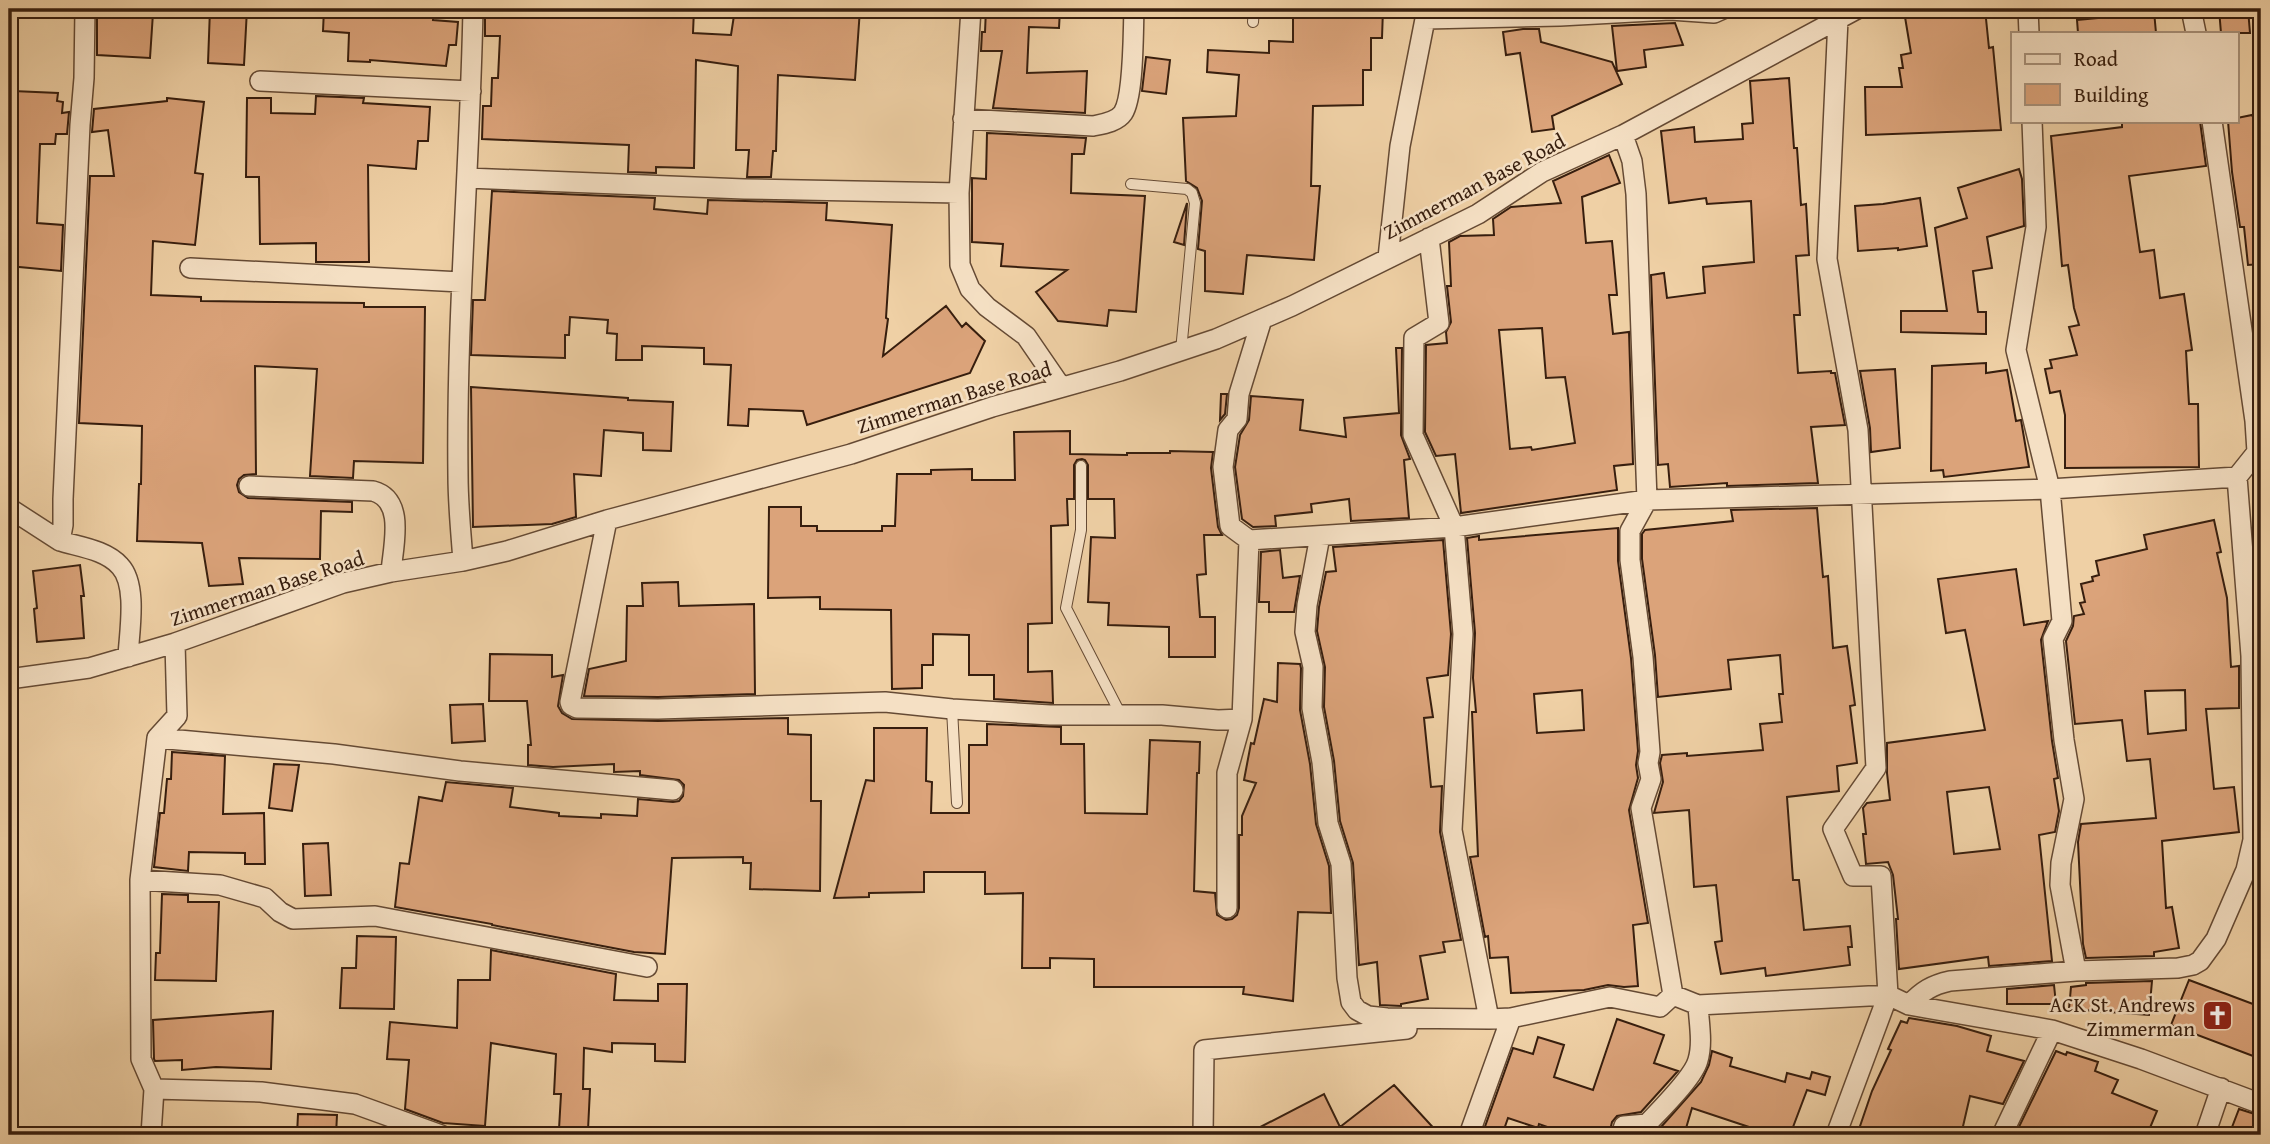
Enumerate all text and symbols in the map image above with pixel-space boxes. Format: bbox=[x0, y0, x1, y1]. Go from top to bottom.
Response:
legend bbox=[2011, 32, 2238, 122]
text: Road bbox=[2074, 43, 2119, 74]
text: Building bbox=[2074, 79, 2149, 110]
street label: Zimmerman Base Road bbox=[1378, 125, 1571, 247]
street label: Zimmerman Base Road bbox=[853, 352, 1056, 441]
street label: Zimmerman Base Road bbox=[166, 542, 369, 634]
place label: ACK St. Andrews Zimmerman bbox=[2050, 989, 2195, 1044]
church icon: ACK St. Andrews Zimmerman bbox=[2201, 999, 2235, 1033]

